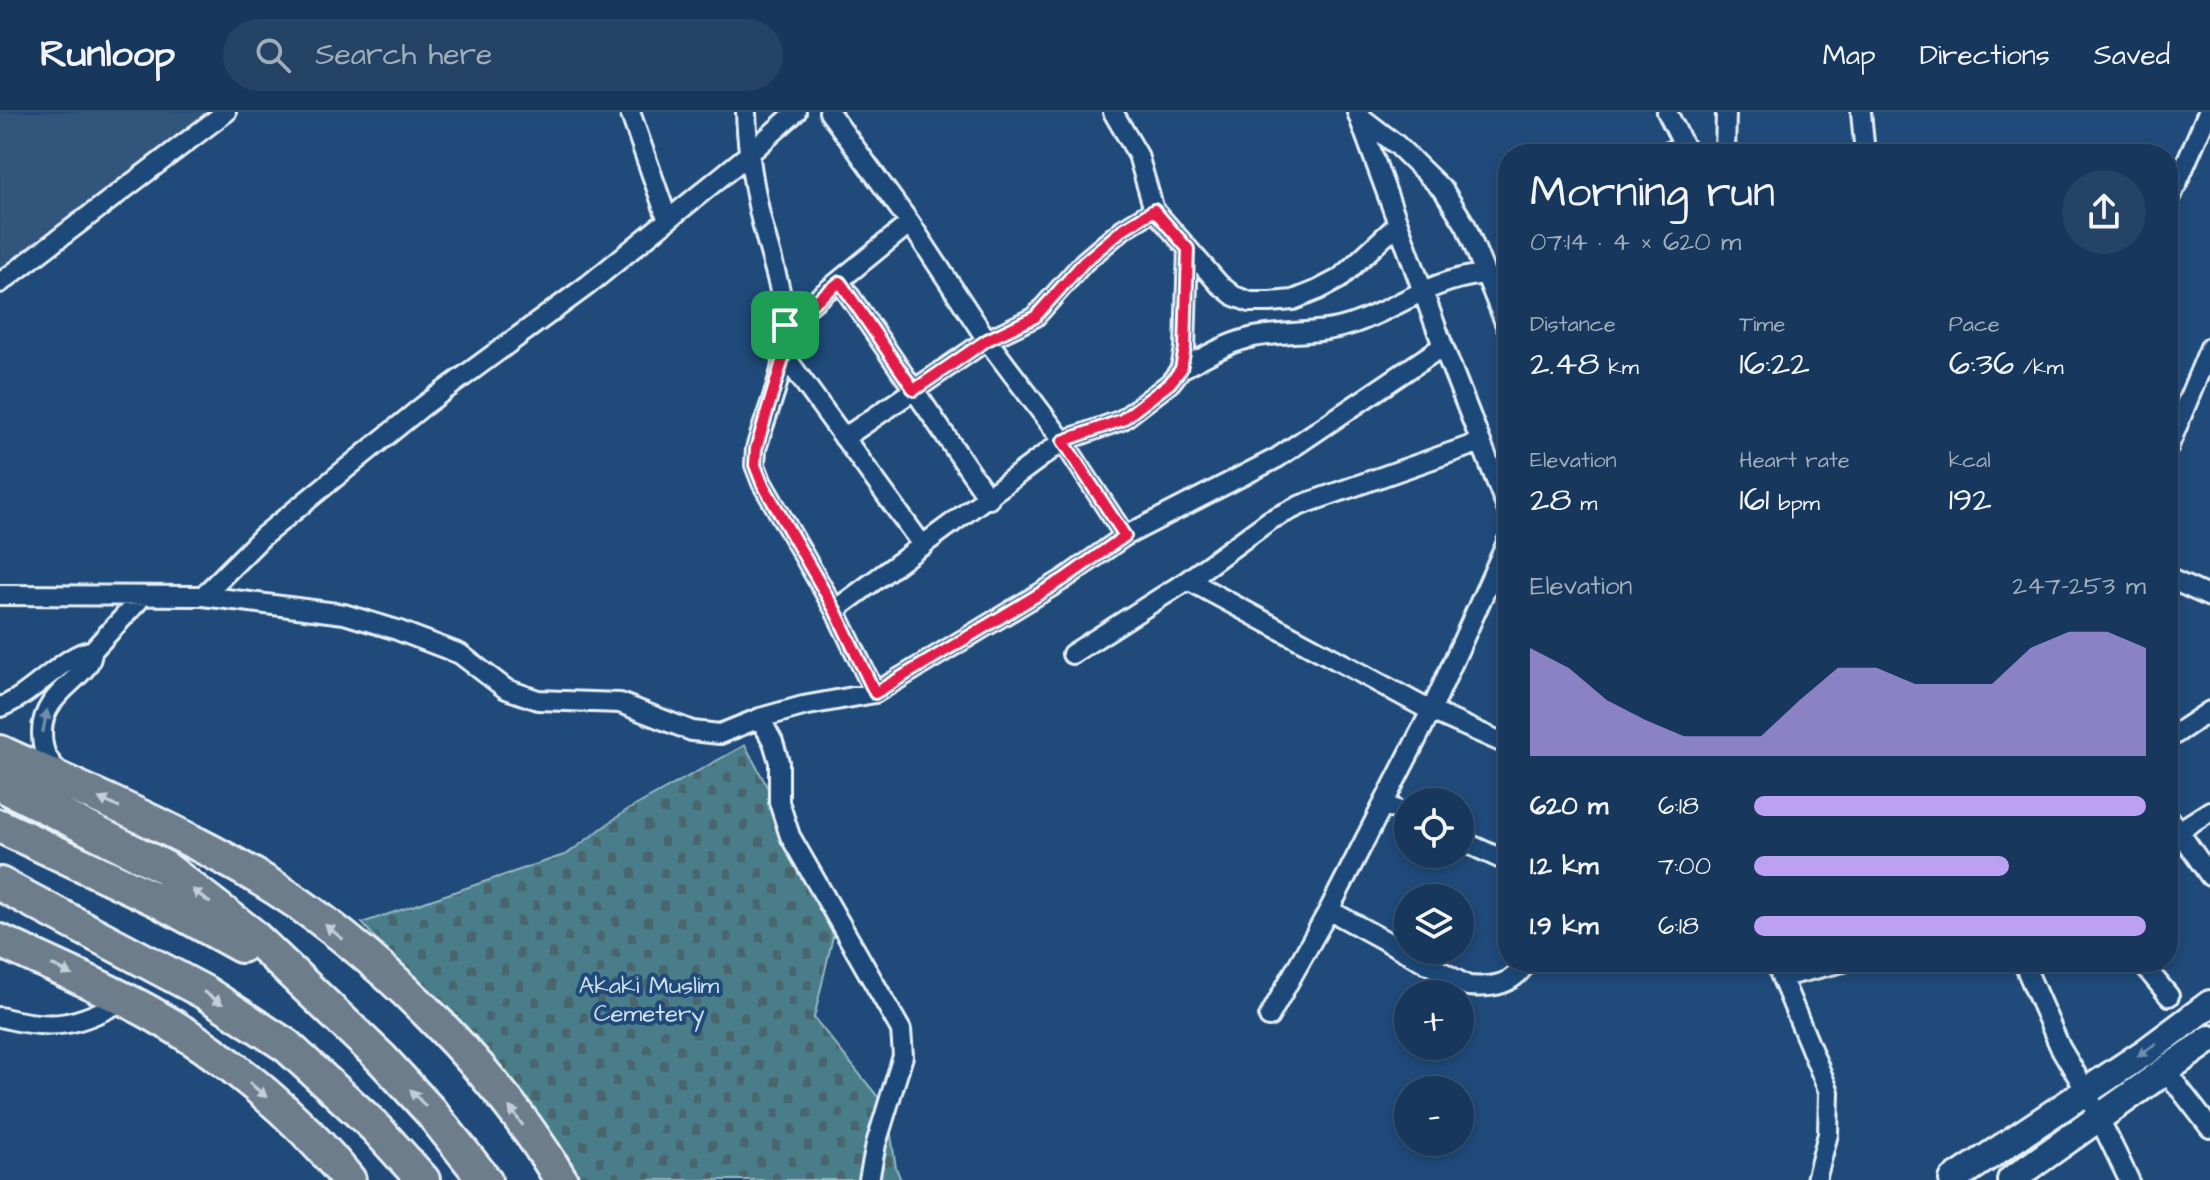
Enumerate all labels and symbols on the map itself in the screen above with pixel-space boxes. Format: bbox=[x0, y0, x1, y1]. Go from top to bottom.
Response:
pin bbox=[751, 291, 819, 359]
one-way arrow bbox=[39, 709, 51, 734]
one-way arrow bbox=[98, 796, 121, 810]
one-way arrow bbox=[191, 888, 211, 904]
one-way arrow bbox=[324, 924, 344, 941]
one-way arrow bbox=[51, 963, 74, 977]
park label: Akaki Muslim Cemetery bbox=[579, 969, 720, 1032]
one-way arrow bbox=[202, 990, 224, 1004]
one-way arrow bbox=[2137, 1042, 2158, 1057]
one-way arrow bbox=[248, 1081, 268, 1098]
one-way arrow bbox=[409, 1088, 427, 1107]
one-way arrow bbox=[509, 1106, 525, 1126]

